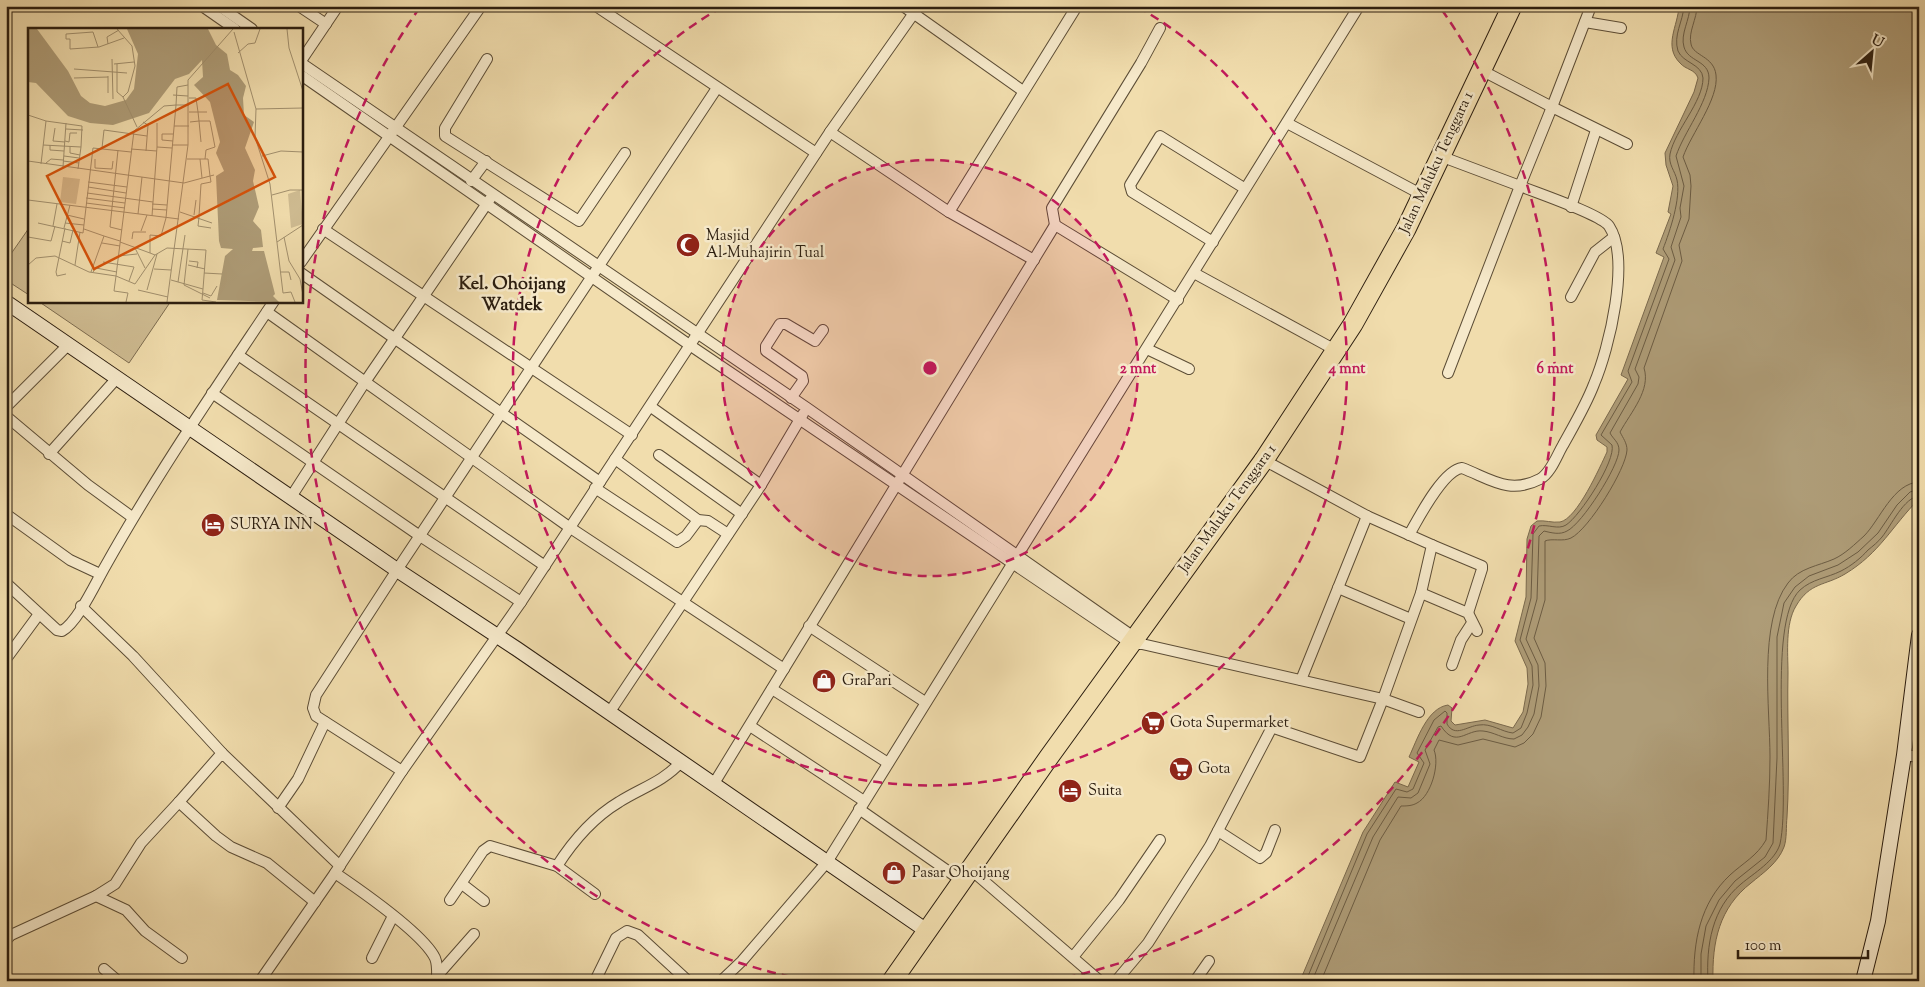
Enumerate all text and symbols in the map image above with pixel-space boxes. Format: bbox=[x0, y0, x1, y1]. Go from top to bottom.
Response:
inset map bbox=[28, 28, 302, 302]
north arrow bbox=[1848, 28, 1898, 78]
text: U bbox=[1867, 31, 1887, 54]
street label: Jalan Maluku Tenggara 1 bbox=[1394, 89, 1479, 238]
place label: Masjid Al-Muhajirin Tual bbox=[706, 226, 824, 264]
mosque icon: Masjid Al-Muhajirin Tual bbox=[675, 232, 701, 258]
district label: Kel. Ohoijang Watdek bbox=[458, 272, 566, 319]
centre of rings bbox=[921, 359, 939, 377]
text: 2 mnt bbox=[1120, 359, 1157, 380]
text: 4 mnt bbox=[1327, 359, 1366, 380]
text: 6 mnt bbox=[1537, 359, 1574, 380]
street label: Jalan Maluku Tenggara 1 bbox=[1173, 440, 1282, 579]
hotel icon: SURYA INN bbox=[200, 512, 226, 538]
place label: SURYA INN bbox=[230, 515, 313, 536]
shop icon: GraPari bbox=[811, 668, 837, 694]
place label: GraPari bbox=[842, 671, 892, 692]
supermarket icon: Gota Supermarket bbox=[1140, 710, 1166, 736]
place label: Gota Supermarket bbox=[1170, 713, 1289, 734]
supermarket icon: Gota bbox=[1168, 756, 1194, 782]
place label: Gota bbox=[1198, 759, 1231, 780]
hotel icon: Suita bbox=[1057, 778, 1083, 804]
place label: Suita bbox=[1088, 781, 1122, 802]
shop icon: Pasar Ohoijang bbox=[881, 860, 907, 886]
place label: Pasar Ohoijang bbox=[912, 863, 1010, 884]
scale bar bbox=[1738, 927, 1868, 959]
text: 100 m bbox=[1745, 936, 1782, 957]

